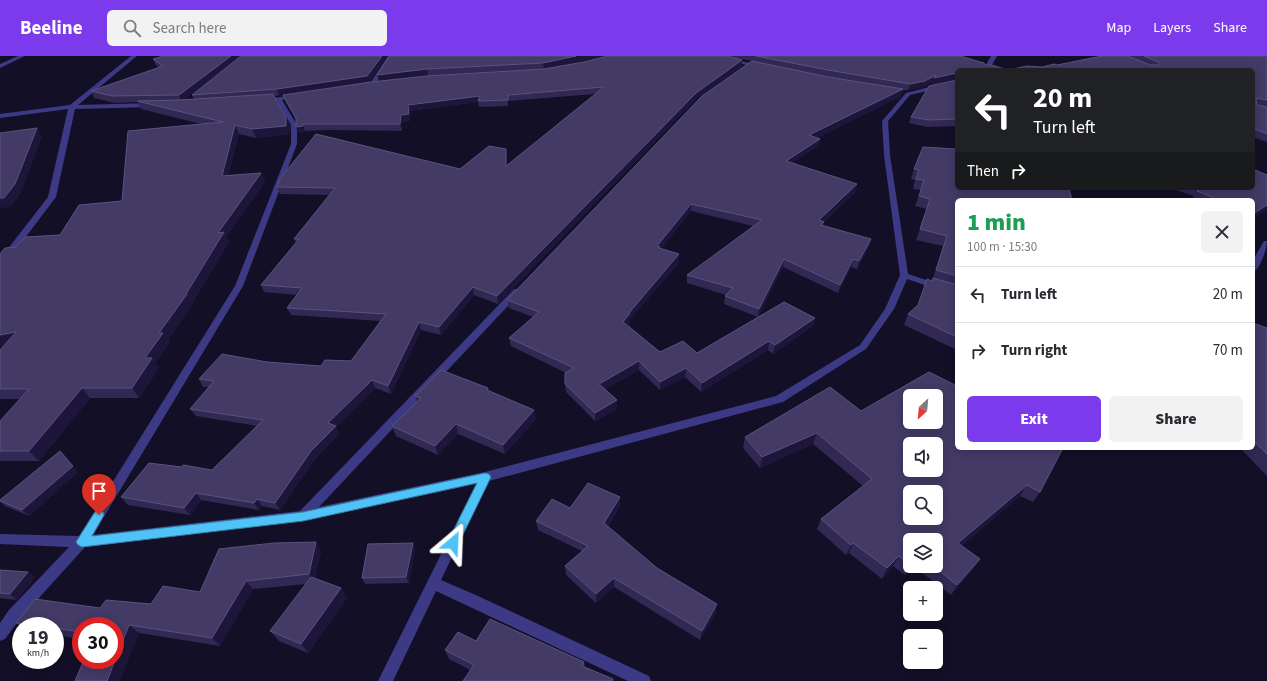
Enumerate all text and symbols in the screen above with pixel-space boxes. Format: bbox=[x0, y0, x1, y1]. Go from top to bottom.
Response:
search box bbox=[107, 10, 387, 46]
text: Beeline bbox=[20, 15, 83, 42]
icon: search bbox=[121, 17, 143, 39]
text: Search here bbox=[153, 18, 227, 39]
text: Map bbox=[1106, 18, 1131, 38]
text: Layers bbox=[1153, 18, 1191, 38]
text: Share bbox=[1213, 18, 1247, 38]
text: 20 m bbox=[1033, 78, 1092, 118]
icon: left bbox=[967, 84, 1019, 136]
text: Turn left bbox=[1033, 115, 1095, 140]
icon: right bbox=[1007, 160, 1029, 182]
text: Then bbox=[967, 161, 999, 182]
text: 1 min bbox=[967, 205, 1026, 240]
button: close bbox=[1201, 211, 1243, 253]
text: 100 m · 15:30 bbox=[967, 238, 1037, 256]
icon: left bbox=[967, 284, 989, 306]
text: Turn left bbox=[1001, 284, 1057, 305]
text: 20 m bbox=[1213, 284, 1243, 305]
icon: right bbox=[967, 340, 989, 362]
text: Turn right bbox=[1001, 340, 1067, 361]
text: 70 m bbox=[1213, 340, 1243, 361]
north arrow bbox=[903, 389, 943, 429]
map controls bbox=[903, 389, 943, 669]
button: Exit bbox=[967, 396, 1101, 442]
button: Share bbox=[1109, 396, 1243, 442]
button: sound bbox=[903, 437, 943, 477]
pin bbox=[82, 474, 116, 515]
icon: arrive bbox=[88, 480, 110, 502]
button: search bbox=[903, 485, 943, 525]
position arrow bbox=[432, 522, 474, 564]
button: layers bbox=[903, 533, 943, 573]
button: + bbox=[903, 581, 943, 621]
speed limit sign: 30 bbox=[72, 617, 124, 669]
text: 19 bbox=[27, 624, 49, 652]
button: − bbox=[903, 629, 943, 669]
text: km/h bbox=[27, 646, 49, 660]

